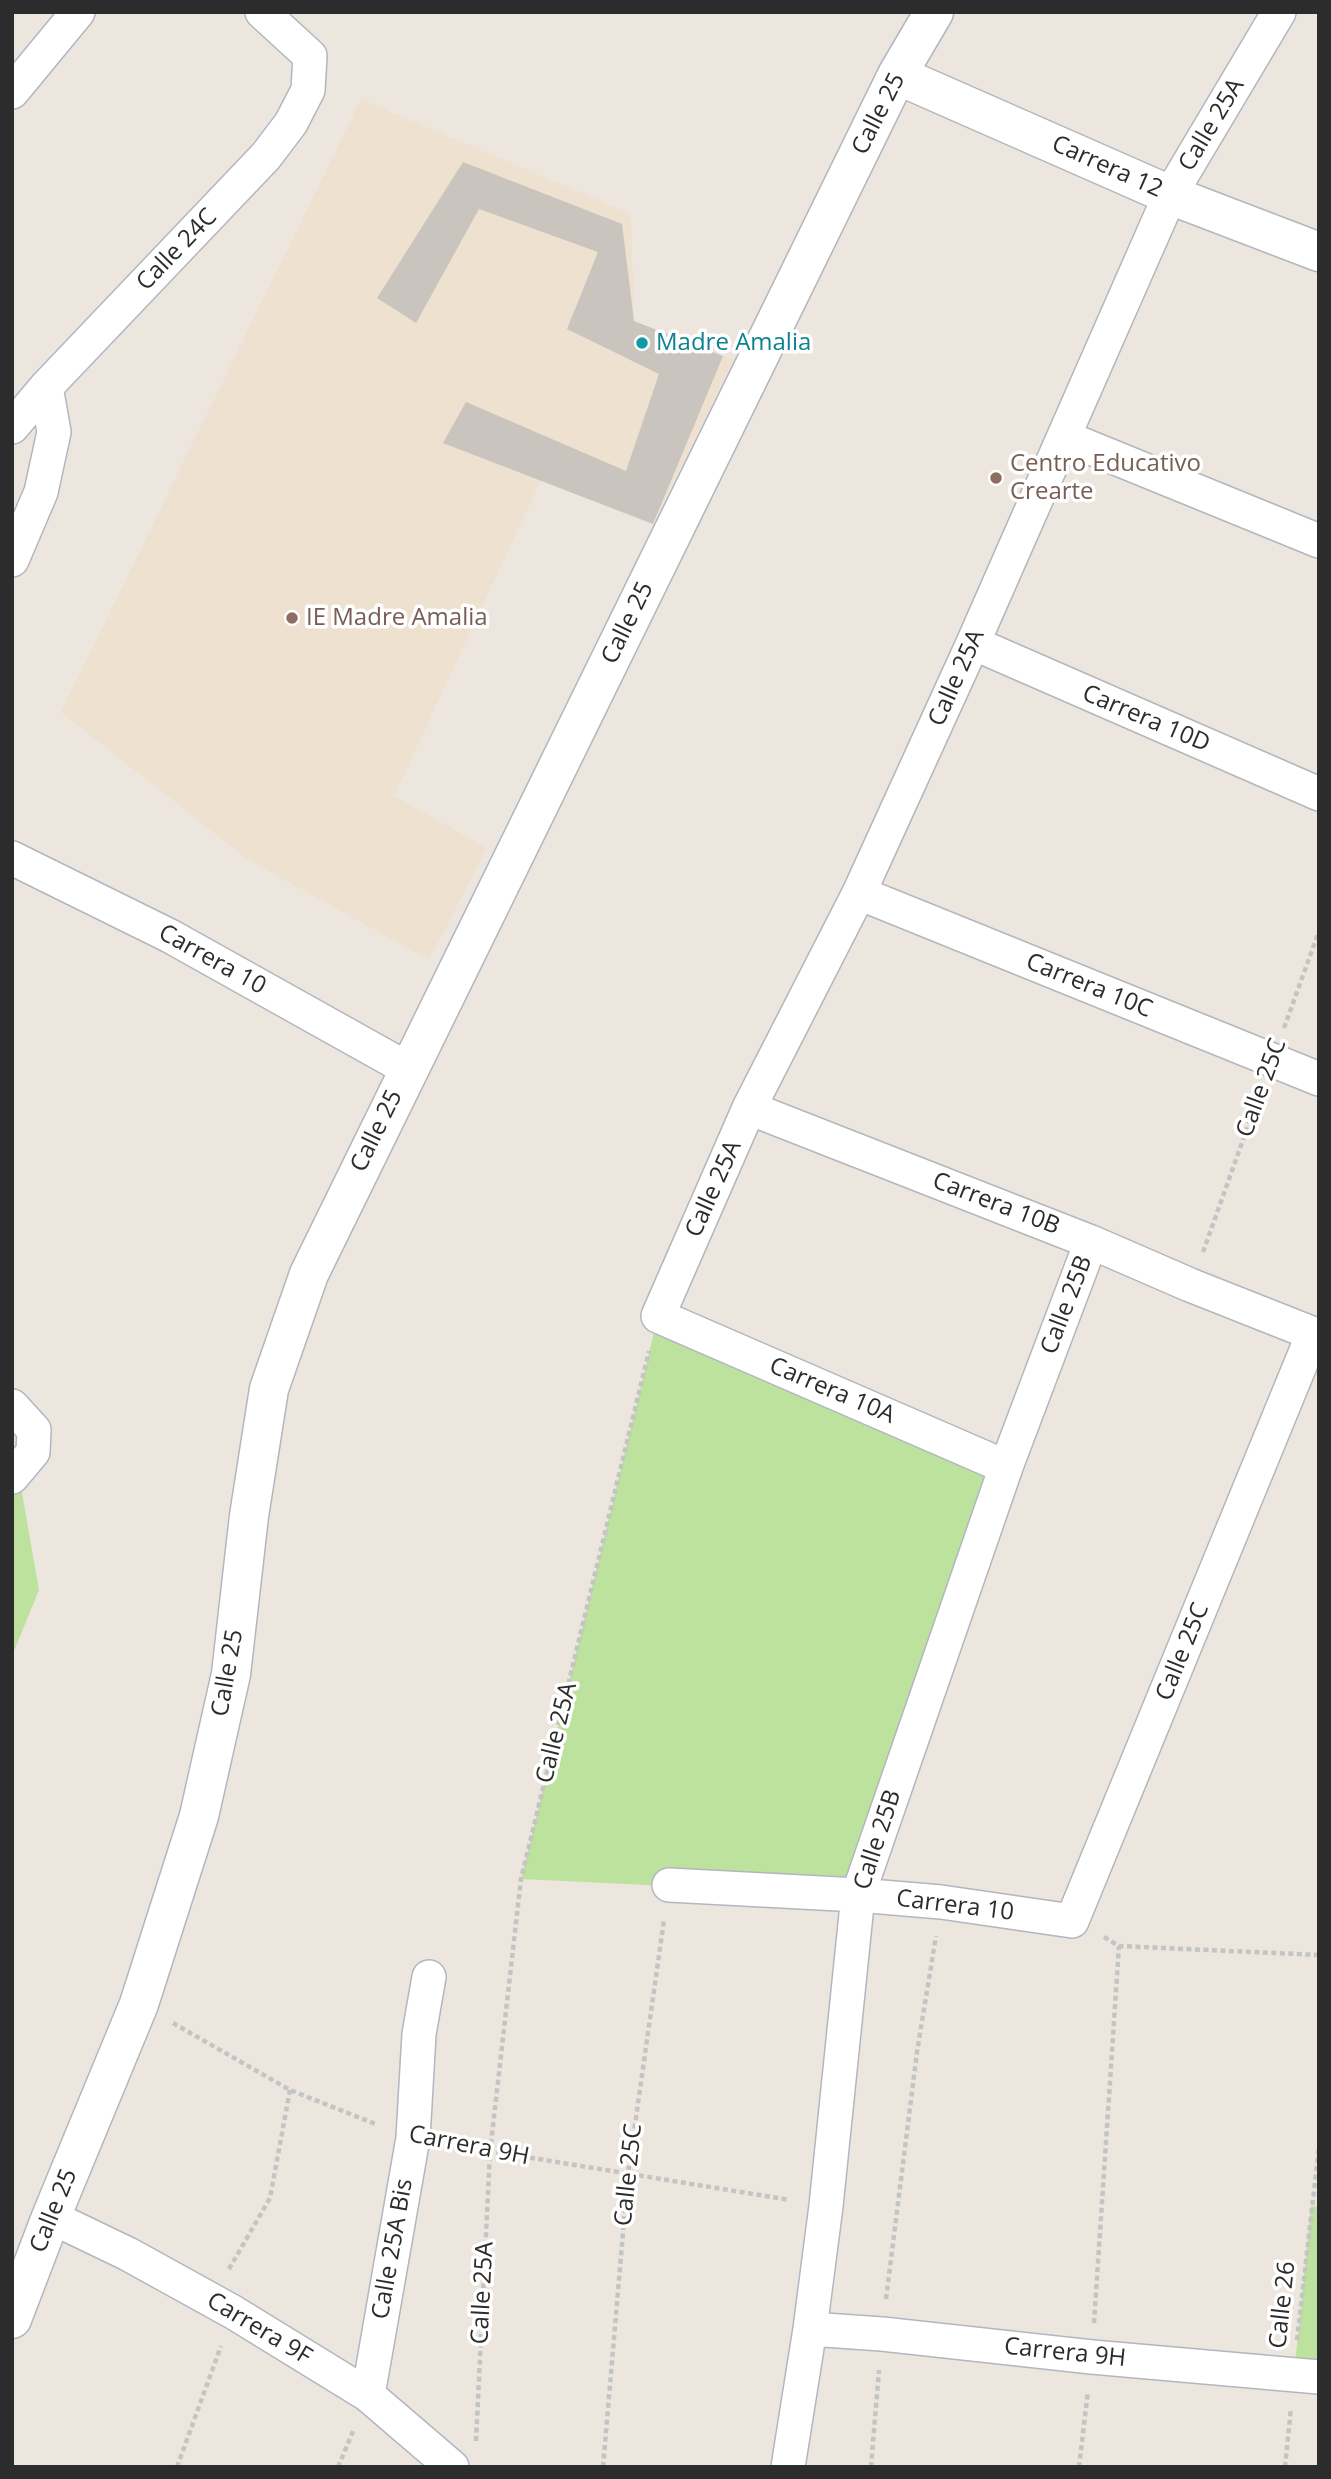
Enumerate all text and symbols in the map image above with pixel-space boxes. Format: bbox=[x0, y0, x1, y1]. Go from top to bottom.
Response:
street label: Calle 25 bbox=[846, 68, 912, 160]
street label: Calle 25A bbox=[1173, 73, 1251, 177]
street label: Carrera 12 bbox=[1047, 130, 1167, 204]
street label: Calle 24C bbox=[131, 203, 223, 297]
place label: Madre Amalia bbox=[656, 329, 811, 357]
marker: Madre Amalia bbox=[634, 335, 650, 351]
place label: Centro Educativo Crearte bbox=[1010, 450, 1201, 506]
marker: Centro Educativo Crearte bbox=[988, 470, 1004, 486]
street label: Calle 25 bbox=[596, 577, 660, 669]
place label: IE Madre Amalia bbox=[306, 604, 488, 632]
marker: IE Madre Amalia bbox=[284, 610, 300, 626]
street label: Calle 25A bbox=[923, 625, 991, 731]
street label: Carrera 10D bbox=[1078, 679, 1214, 759]
street label: Carrera 10 bbox=[153, 919, 271, 1001]
street label: Carrera 10C bbox=[1022, 948, 1156, 1024]
street label: Calle 25C bbox=[1231, 1035, 1293, 1141]
street label: Calle 25 bbox=[345, 1085, 409, 1177]
street label: Calle 25A bbox=[680, 1136, 748, 1242]
street label: Carrera 10B bbox=[928, 1167, 1064, 1241]
street label: Calle 25B bbox=[1035, 1252, 1099, 1358]
street label: Carrera 10A bbox=[765, 1352, 899, 1430]
street label: Calle 25C bbox=[1150, 1599, 1216, 1705]
street label: Calle 25 bbox=[206, 1627, 250, 1719]
street label: Calle 25A bbox=[531, 1680, 583, 1786]
street label: Calle 25B bbox=[848, 1786, 908, 1894]
street label: Carrera 10 bbox=[895, 1884, 1015, 1928]
street label: Carrera 9H bbox=[406, 2120, 532, 2172]
street label: Calle 25C bbox=[609, 2122, 649, 2228]
street label: Calle 25 bbox=[24, 2165, 84, 2257]
street label: Calle 25A Bis bbox=[366, 2177, 420, 2321]
street label: Calle 25A bbox=[466, 2241, 500, 2345]
street label: Calle 26 bbox=[1264, 2260, 1302, 2350]
street label: Carrera 9F bbox=[201, 2287, 317, 2371]
street label: Carrera 9H bbox=[1003, 2332, 1127, 2374]

